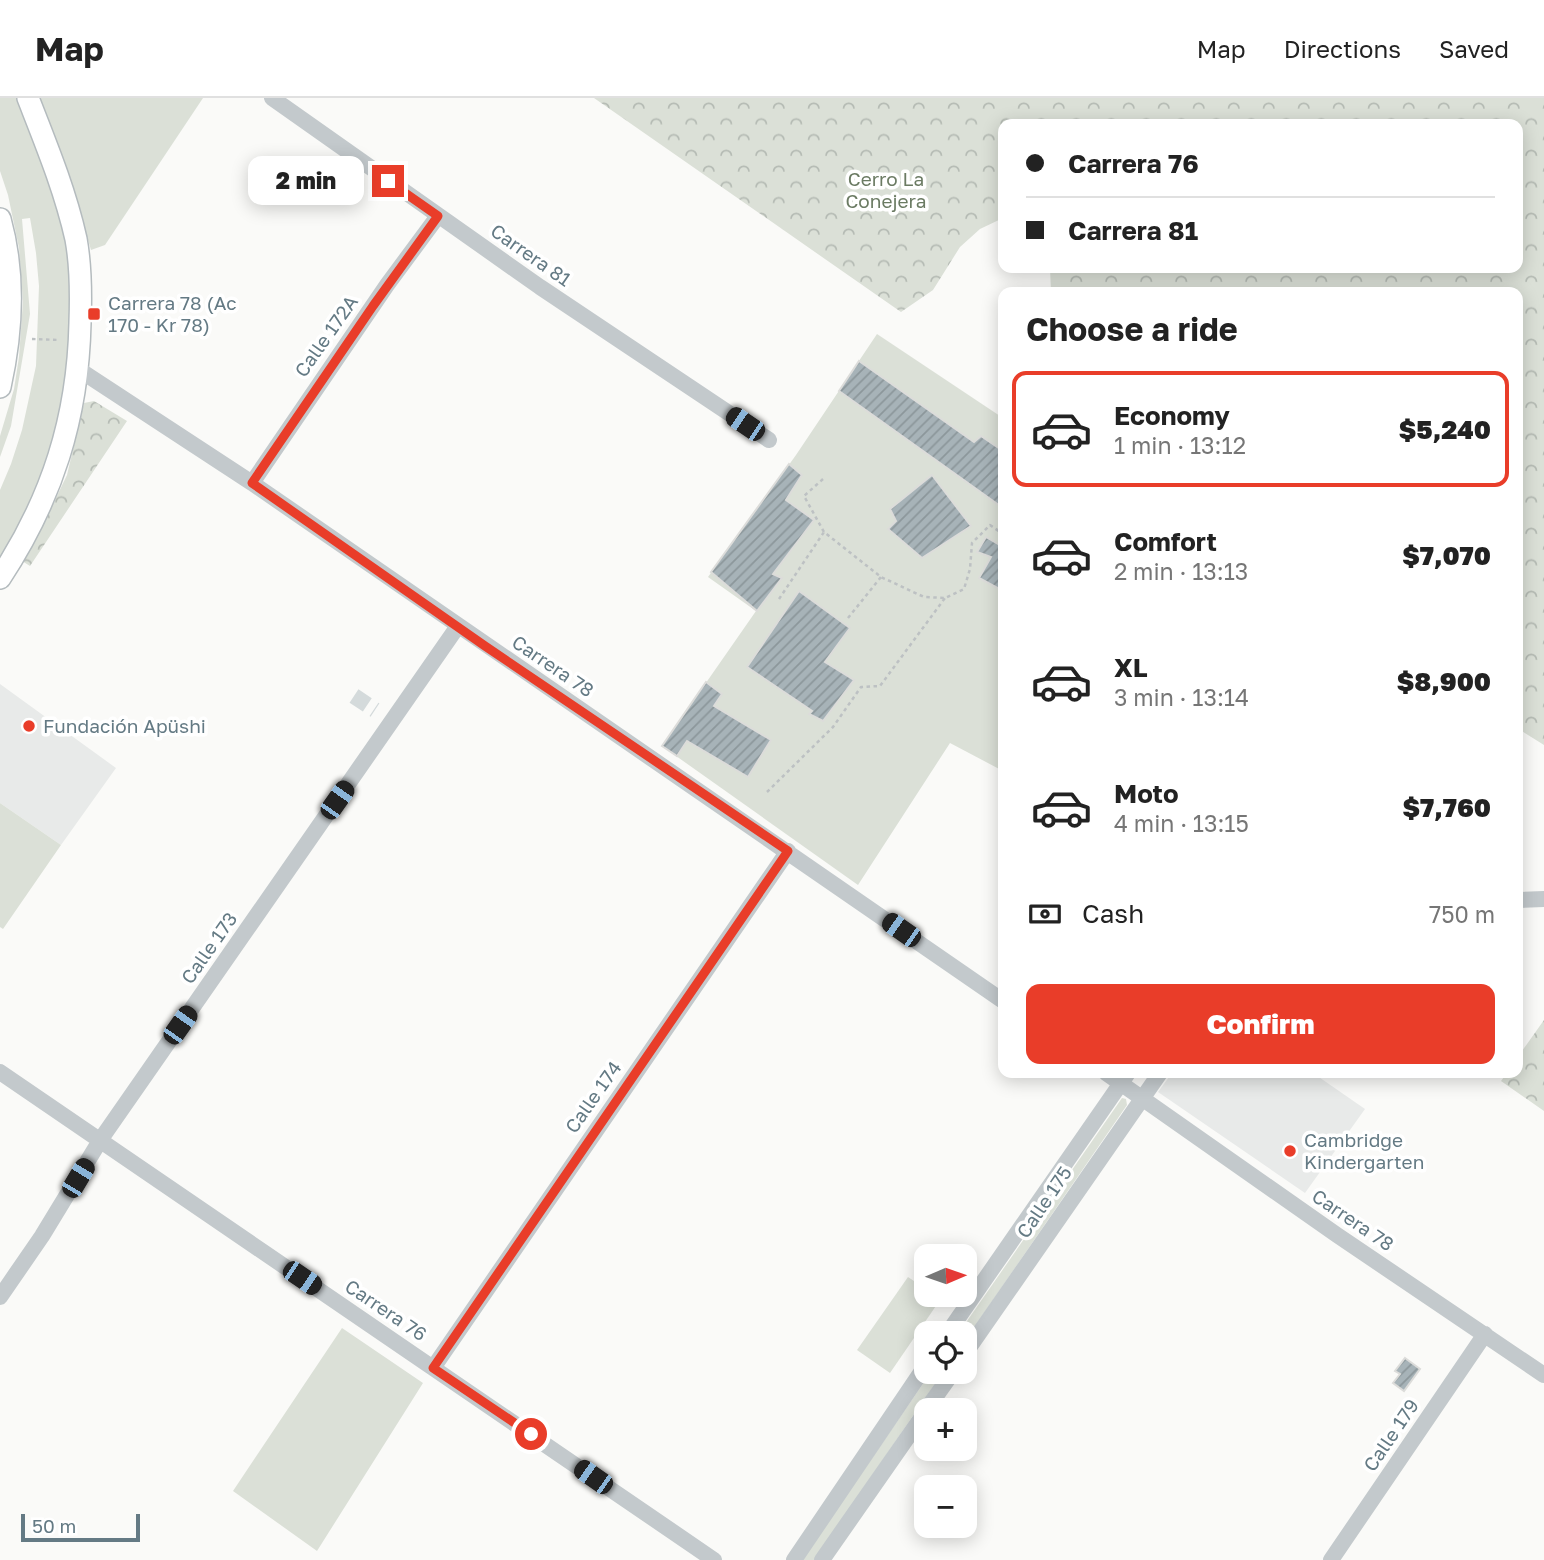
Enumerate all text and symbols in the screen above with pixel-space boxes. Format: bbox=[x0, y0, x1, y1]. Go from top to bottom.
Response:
text: Map bbox=[35, 29, 104, 68]
text: Map bbox=[1197, 34, 1246, 63]
text: Directions bbox=[1284, 34, 1401, 63]
text: Saved bbox=[1439, 34, 1509, 63]
text: Carrera 76 bbox=[1068, 148, 1199, 179]
callout: 2 min bbox=[248, 156, 364, 206]
route end bbox=[372, 165, 404, 197]
text: 2 min bbox=[276, 166, 336, 194]
park label: Cerro La Conejera bbox=[845, 167, 927, 212]
text: Carrera 81 bbox=[1068, 215, 1198, 246]
street label: Carrera 81 bbox=[487, 219, 576, 291]
street label: Calle 172A bbox=[289, 290, 362, 381]
place label: Carrera 78 (Ac 170 - Kr 78) bbox=[108, 291, 237, 336]
marker: Carrera 78 (Ac 170 - Kr 78) bbox=[86, 306, 102, 322]
text: Choose a ride bbox=[1026, 310, 1238, 348]
icon: car bbox=[1030, 398, 1093, 461]
text: Economy bbox=[1114, 400, 1230, 431]
car bbox=[722, 404, 769, 444]
text: $5,240 bbox=[1399, 414, 1491, 445]
text: 1 min · 13:12 bbox=[1114, 431, 1246, 459]
icon: car bbox=[1030, 524, 1093, 587]
text: Comfort bbox=[1114, 526, 1217, 557]
text: $7,070 bbox=[1402, 540, 1491, 571]
text: 2 min · 13:13 bbox=[1114, 557, 1248, 585]
street label: Carrera 78 bbox=[508, 630, 599, 701]
icon: car bbox=[1030, 650, 1093, 713]
text: XL bbox=[1114, 652, 1148, 683]
text: $8,900 bbox=[1397, 666, 1491, 697]
text: 3 min · 13:14 bbox=[1114, 683, 1249, 711]
place label: Fundación Apüshi bbox=[43, 714, 206, 737]
marker: Fundación Apüshi bbox=[21, 718, 37, 734]
icon: car bbox=[1030, 776, 1093, 839]
car bbox=[317, 777, 358, 823]
text: Moto bbox=[1114, 778, 1179, 809]
text: $7,760 bbox=[1402, 792, 1491, 823]
text: 4 min · 13:15 bbox=[1114, 809, 1249, 837]
icon: cash bbox=[1026, 895, 1064, 933]
text: Cash bbox=[1082, 898, 1144, 929]
text: 750 m bbox=[1429, 900, 1495, 928]
street label: Calle 173 bbox=[176, 908, 241, 988]
car bbox=[878, 909, 925, 951]
button: Confirm bbox=[1026, 984, 1495, 1064]
car bbox=[160, 1002, 201, 1048]
street label: Calle 174 bbox=[560, 1056, 626, 1137]
place label: Cambridge Kindergarten bbox=[1304, 1128, 1424, 1173]
marker: Cambridge Kindergarten bbox=[1282, 1143, 1298, 1159]
car bbox=[59, 1155, 98, 1201]
street label: Calle 175 bbox=[1011, 1161, 1076, 1242]
street label: Carrera 78 bbox=[1308, 1184, 1399, 1255]
north arrow bbox=[914, 1244, 976, 1307]
map controls bbox=[914, 1244, 977, 1538]
car bbox=[279, 1258, 326, 1298]
street label: Carrera 76 bbox=[341, 1274, 432, 1345]
button: locate bbox=[914, 1321, 977, 1384]
street label: Calle 179 bbox=[1358, 1394, 1423, 1475]
button: + bbox=[914, 1398, 977, 1461]
route start bbox=[515, 1418, 547, 1450]
car bbox=[570, 1456, 617, 1498]
button: − bbox=[914, 1475, 977, 1538]
scale bar bbox=[21, 1511, 140, 1543]
text: 50 m bbox=[32, 1514, 76, 1537]

